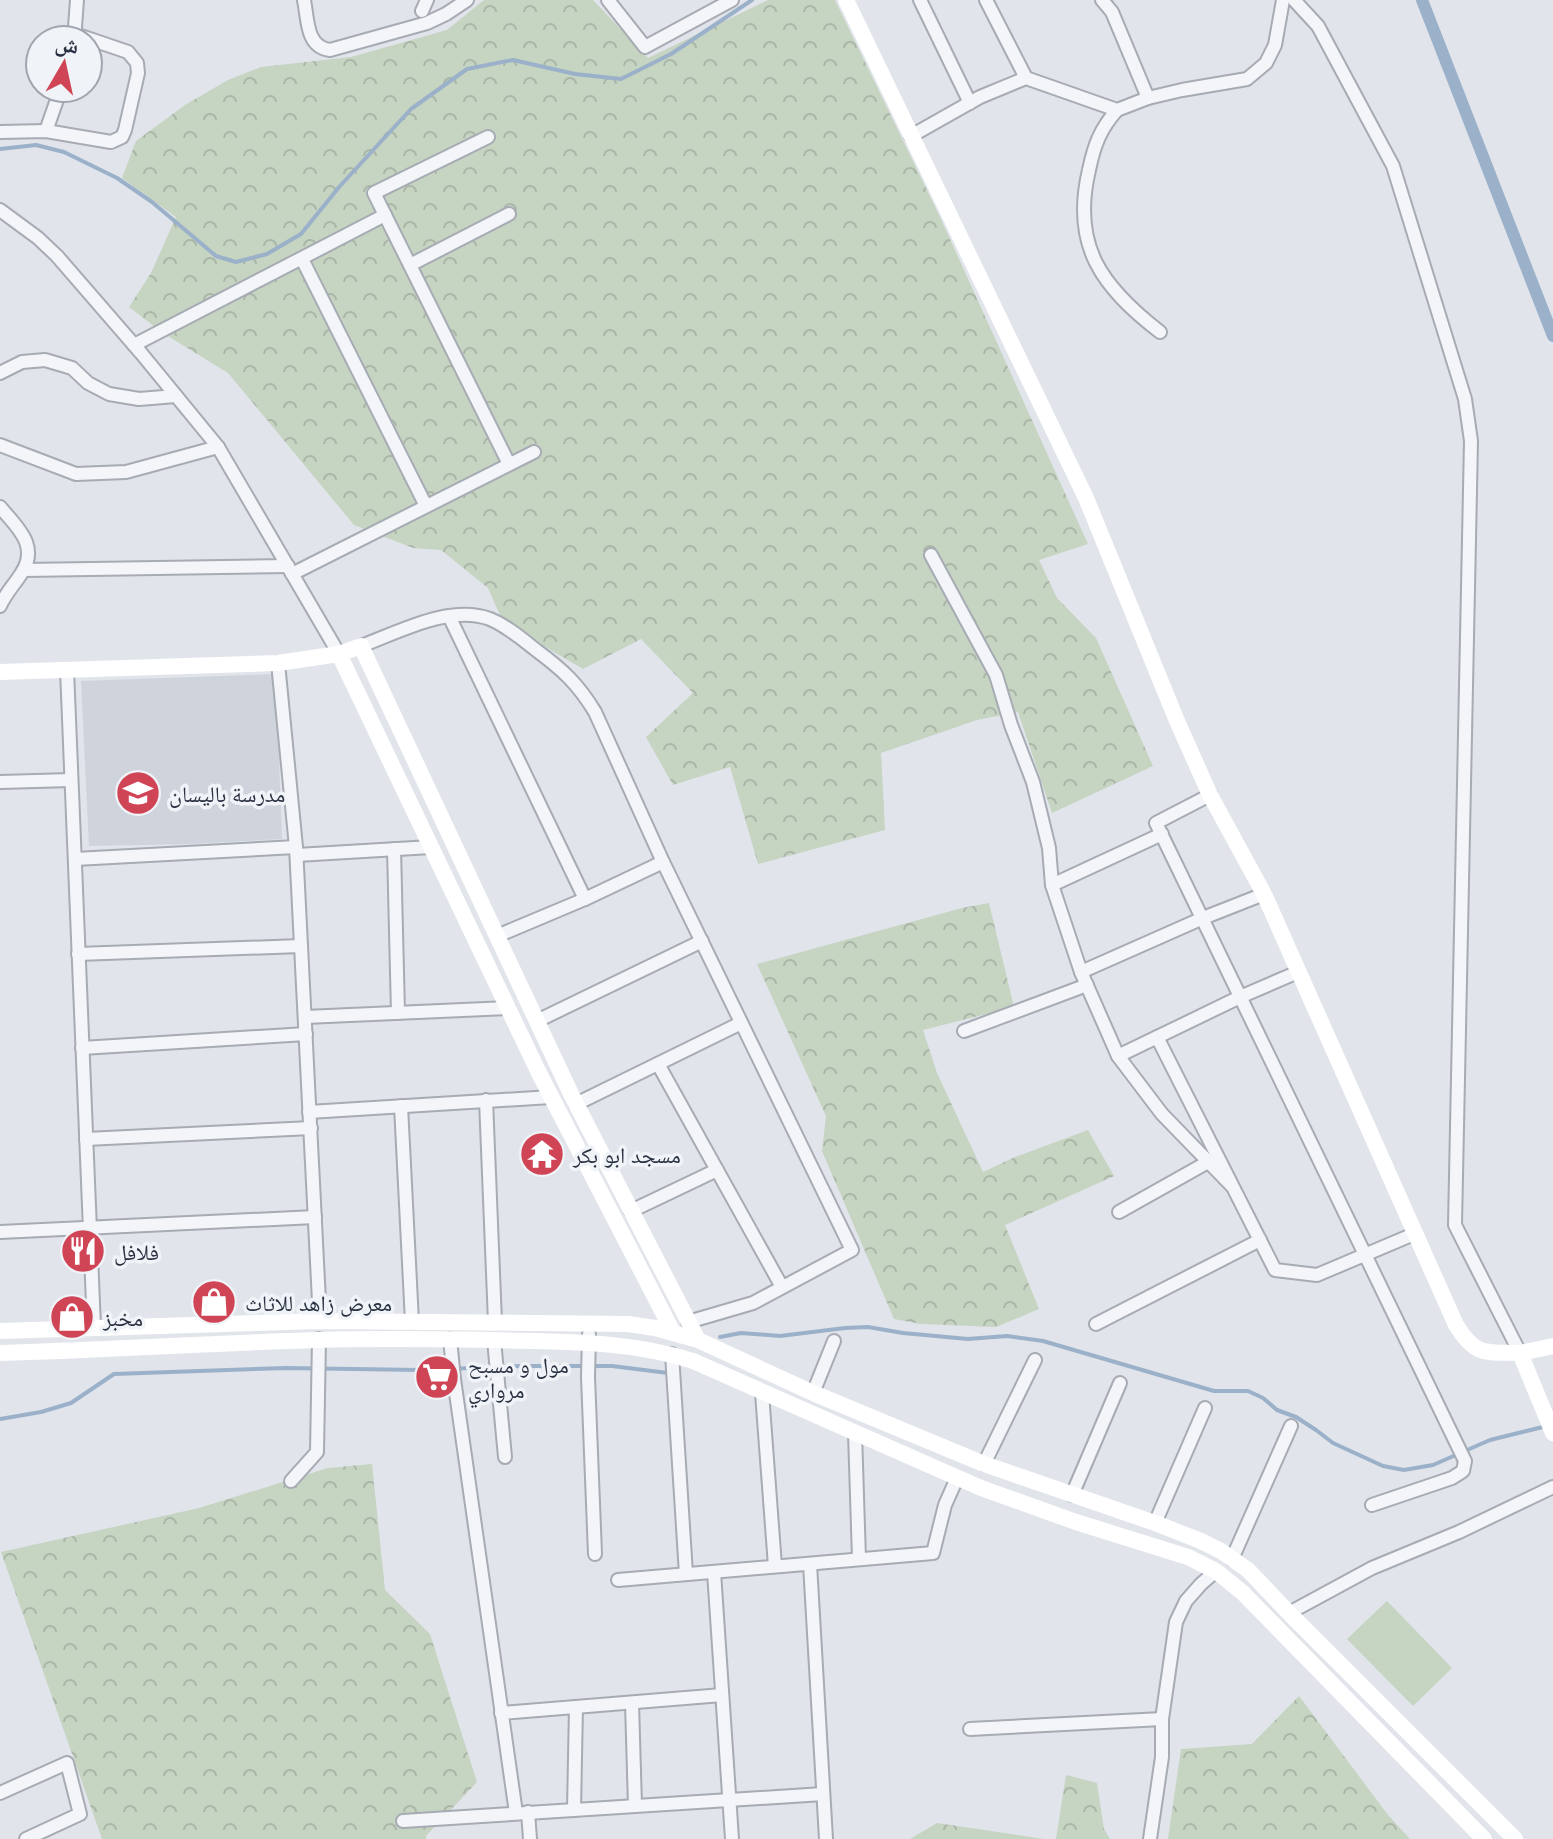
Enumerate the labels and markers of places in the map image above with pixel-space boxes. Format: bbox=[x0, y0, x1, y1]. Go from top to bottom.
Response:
school or university icon: مدرسة بالیسان bbox=[114, 769, 162, 817]
place label: مدرسة بالیسان bbox=[169, 778, 285, 808]
temple icon: مسجد ابو بكر bbox=[518, 1130, 566, 1178]
place label: مسجد ابو بكر bbox=[572, 1139, 681, 1169]
restaurant icon: فلافل bbox=[59, 1227, 107, 1275]
place label: فلافل bbox=[114, 1236, 159, 1266]
shop icon: معرض زاهد للاثاث bbox=[190, 1278, 238, 1326]
place label: معرض زاهد للاثاث bbox=[245, 1287, 392, 1317]
shop icon: مخبز bbox=[48, 1293, 96, 1341]
place label: مخبز bbox=[102, 1302, 143, 1332]
place label: مول و مسبح مرواري bbox=[468, 1349, 569, 1408]
supermarket icon: مول و مسبح مرواري bbox=[413, 1353, 461, 1401]

